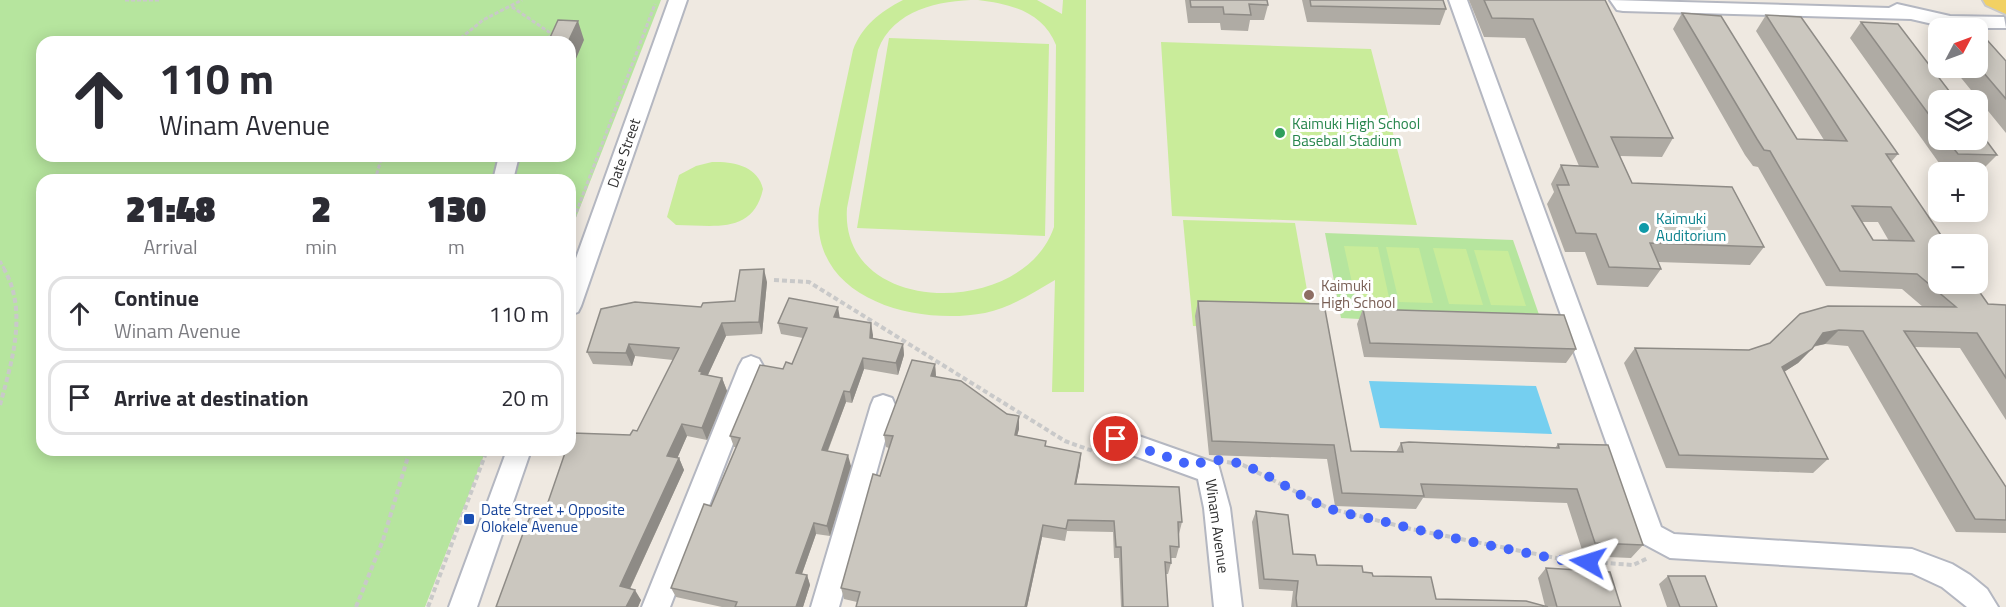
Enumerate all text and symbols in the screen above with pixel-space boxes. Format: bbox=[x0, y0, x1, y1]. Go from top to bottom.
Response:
north arrow bbox=[1928, 18, 1988, 78]
map controls bbox=[1928, 18, 1988, 294]
text: 110 m bbox=[159, 46, 274, 110]
icon: ahead bbox=[60, 60, 138, 138]
button: layers bbox=[1928, 90, 1988, 150]
text: Winam Avenue bbox=[159, 104, 330, 145]
place label: Kaimuki High School Baseball Stadium bbox=[1292, 112, 1420, 152]
street label: Date Street bbox=[601, 114, 646, 191]
marker: Kaimuki High School Baseball Stadium bbox=[1273, 126, 1287, 140]
button: + bbox=[1928, 162, 1988, 222]
text: 21:48 bbox=[126, 181, 215, 236]
text: 2 bbox=[311, 181, 331, 236]
text: 130 bbox=[427, 181, 486, 236]
place label: Kaimuki Auditorium bbox=[1656, 207, 1726, 247]
marker: Kaimuki Auditorium bbox=[1637, 221, 1651, 235]
text: Arrival bbox=[143, 231, 198, 262]
text: min bbox=[305, 231, 337, 262]
text: m bbox=[448, 231, 465, 262]
button: − bbox=[1928, 234, 1988, 294]
place label: Kaimuki High School bbox=[1321, 274, 1396, 314]
text: Continue bbox=[114, 281, 199, 315]
marker: Kaimuki High School bbox=[1302, 288, 1316, 302]
icon: ahead bbox=[63, 297, 96, 330]
text: 110 m bbox=[489, 297, 549, 331]
text: Winam Avenue bbox=[114, 315, 241, 346]
icon: arrive bbox=[63, 381, 96, 414]
text: Arrive at destination bbox=[114, 381, 309, 415]
text: 20 m bbox=[501, 381, 549, 415]
pin bbox=[1090, 413, 1141, 464]
icon: arrive bbox=[1099, 422, 1132, 455]
street label: Winam Avenue bbox=[1200, 477, 1235, 575]
place label: Date Street + Opposite Olokele Avenue bbox=[481, 498, 625, 538]
marker: Date Street + Opposite Olokele Avenue bbox=[462, 512, 476, 526]
position arrow bbox=[1556, 530, 1620, 594]

